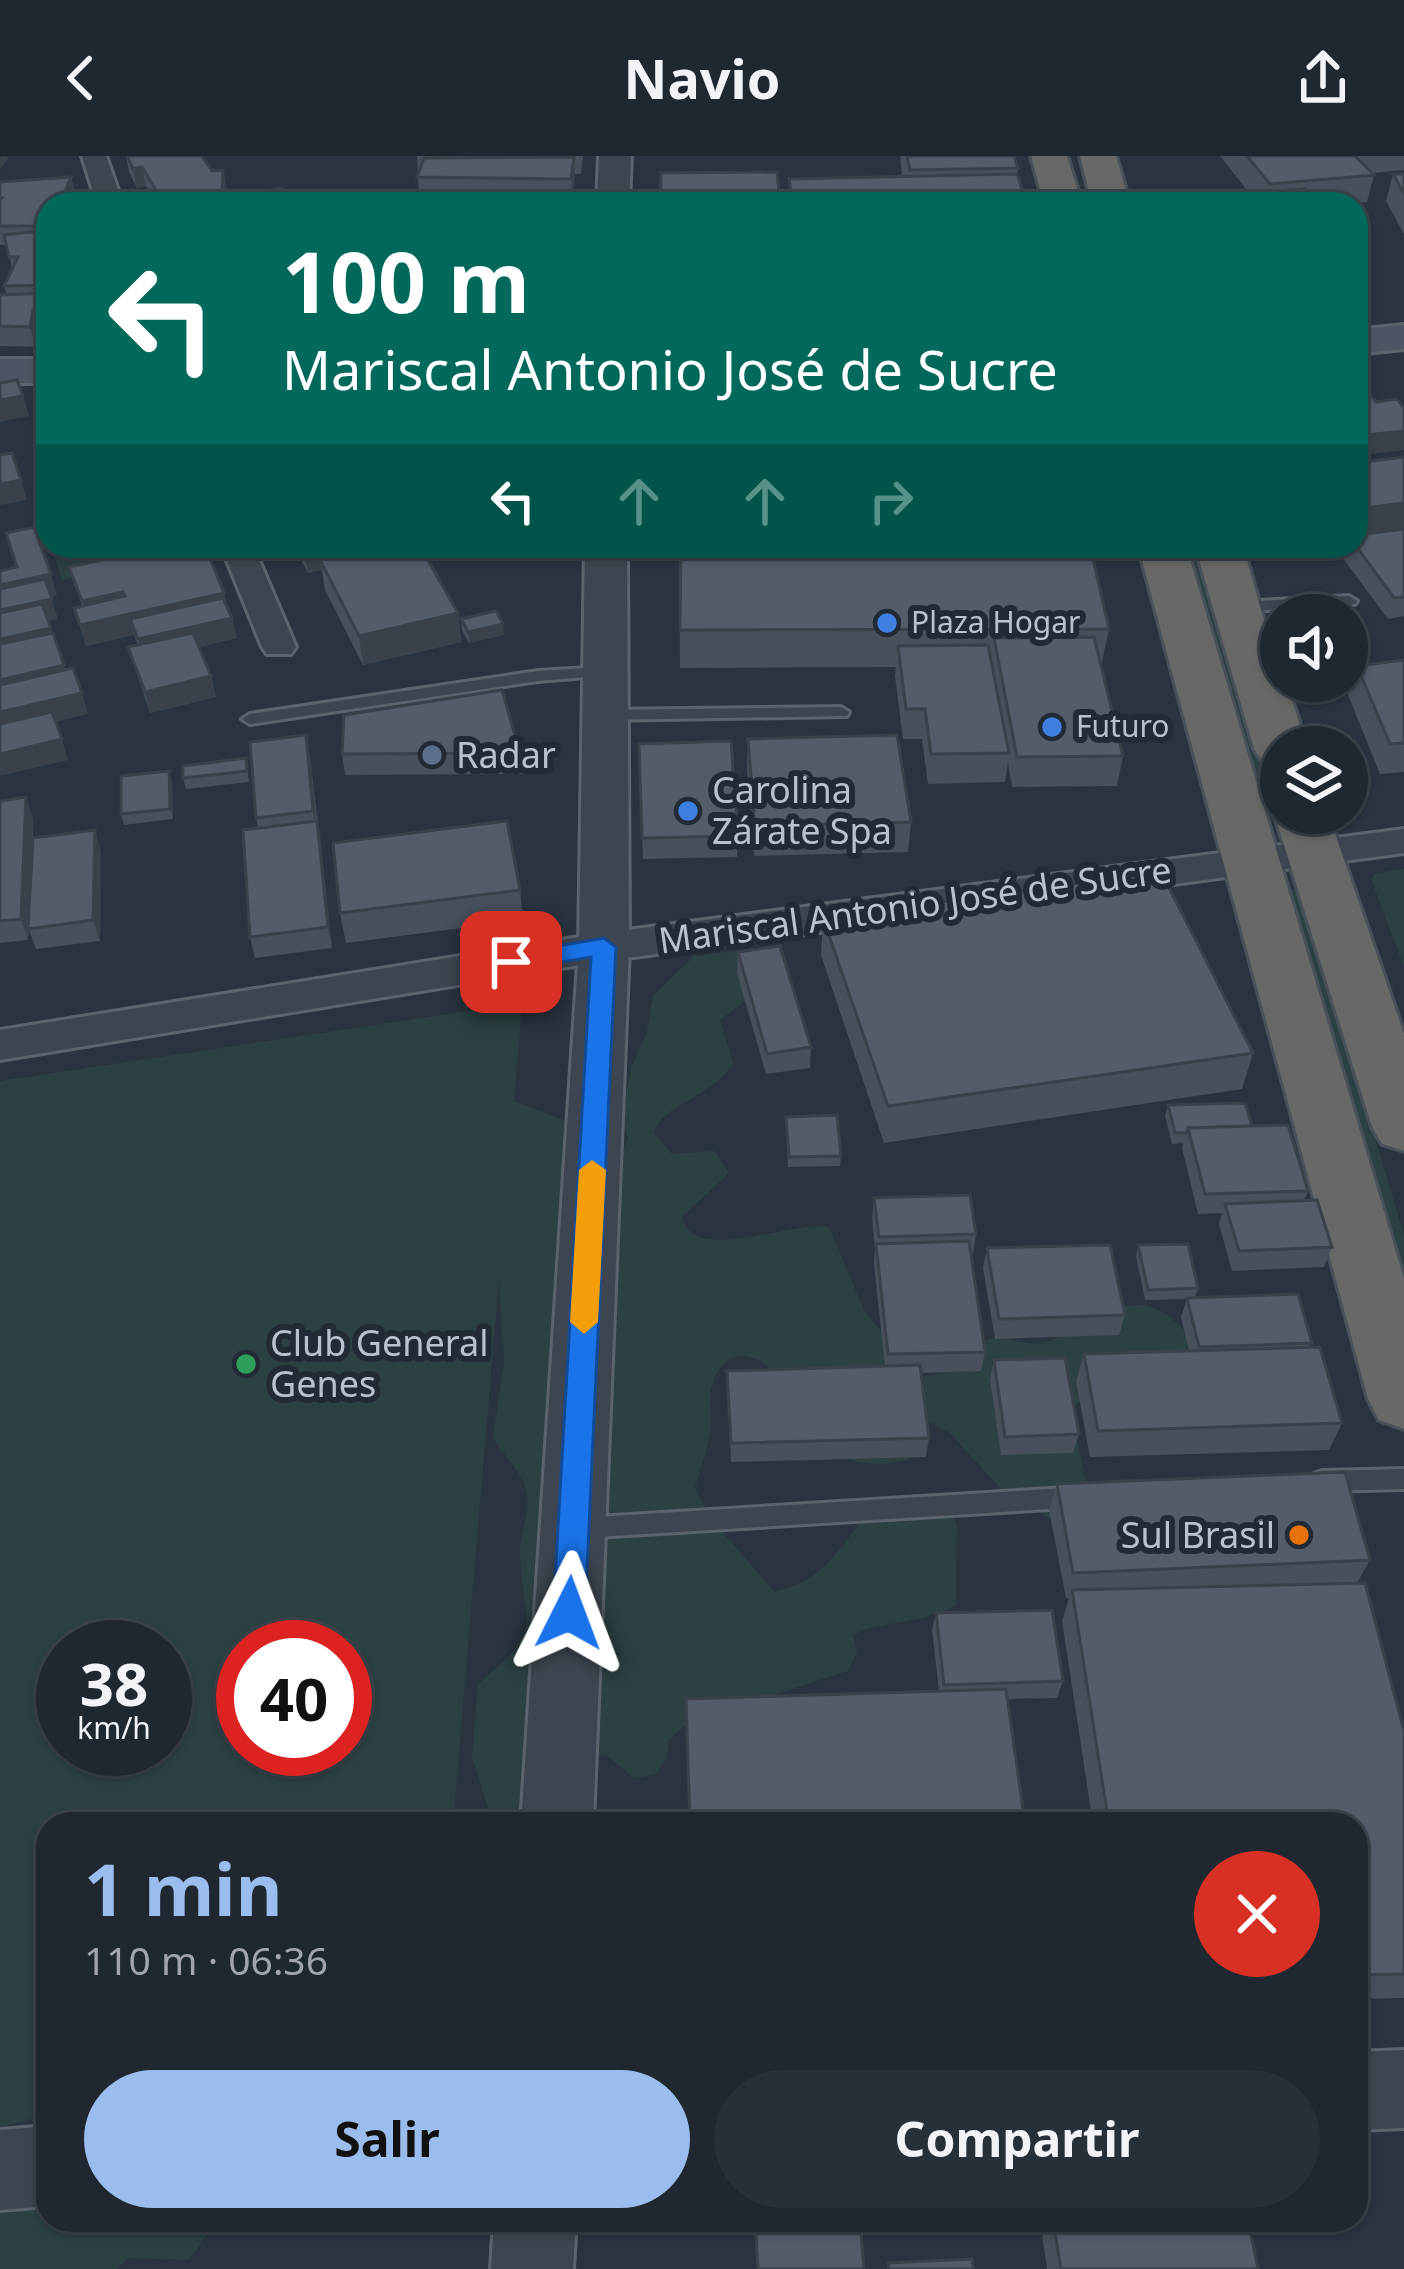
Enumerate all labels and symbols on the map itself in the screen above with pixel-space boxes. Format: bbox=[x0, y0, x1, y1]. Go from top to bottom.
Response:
place label: Plaza Hogar bbox=[911, 601, 1081, 642]
marker: Plaza Hogar bbox=[874, 610, 900, 636]
place label: Futuro bbox=[1076, 705, 1169, 746]
marker: Futuro bbox=[1039, 714, 1065, 740]
place label: Radar bbox=[456, 730, 556, 779]
marker: Radar bbox=[419, 742, 445, 768]
place label: Carolina Zárate Spa bbox=[712, 765, 892, 855]
marker: Carolina Zárate Spa bbox=[675, 798, 701, 824]
street label: Mariscal Antonio José de Sucre bbox=[655, 844, 1174, 965]
pin bbox=[460, 911, 562, 1013]
place label: Club General Genes bbox=[270, 1318, 488, 1408]
marker: Club General Genes bbox=[233, 1351, 259, 1377]
place label: Sul Brasil bbox=[1121, 1510, 1275, 1559]
marker: Sul Brasil bbox=[1286, 1522, 1312, 1548]
position arrow bbox=[506, 1550, 632, 1676]
speed limit sign: 40 bbox=[216, 1620, 372, 1776]

